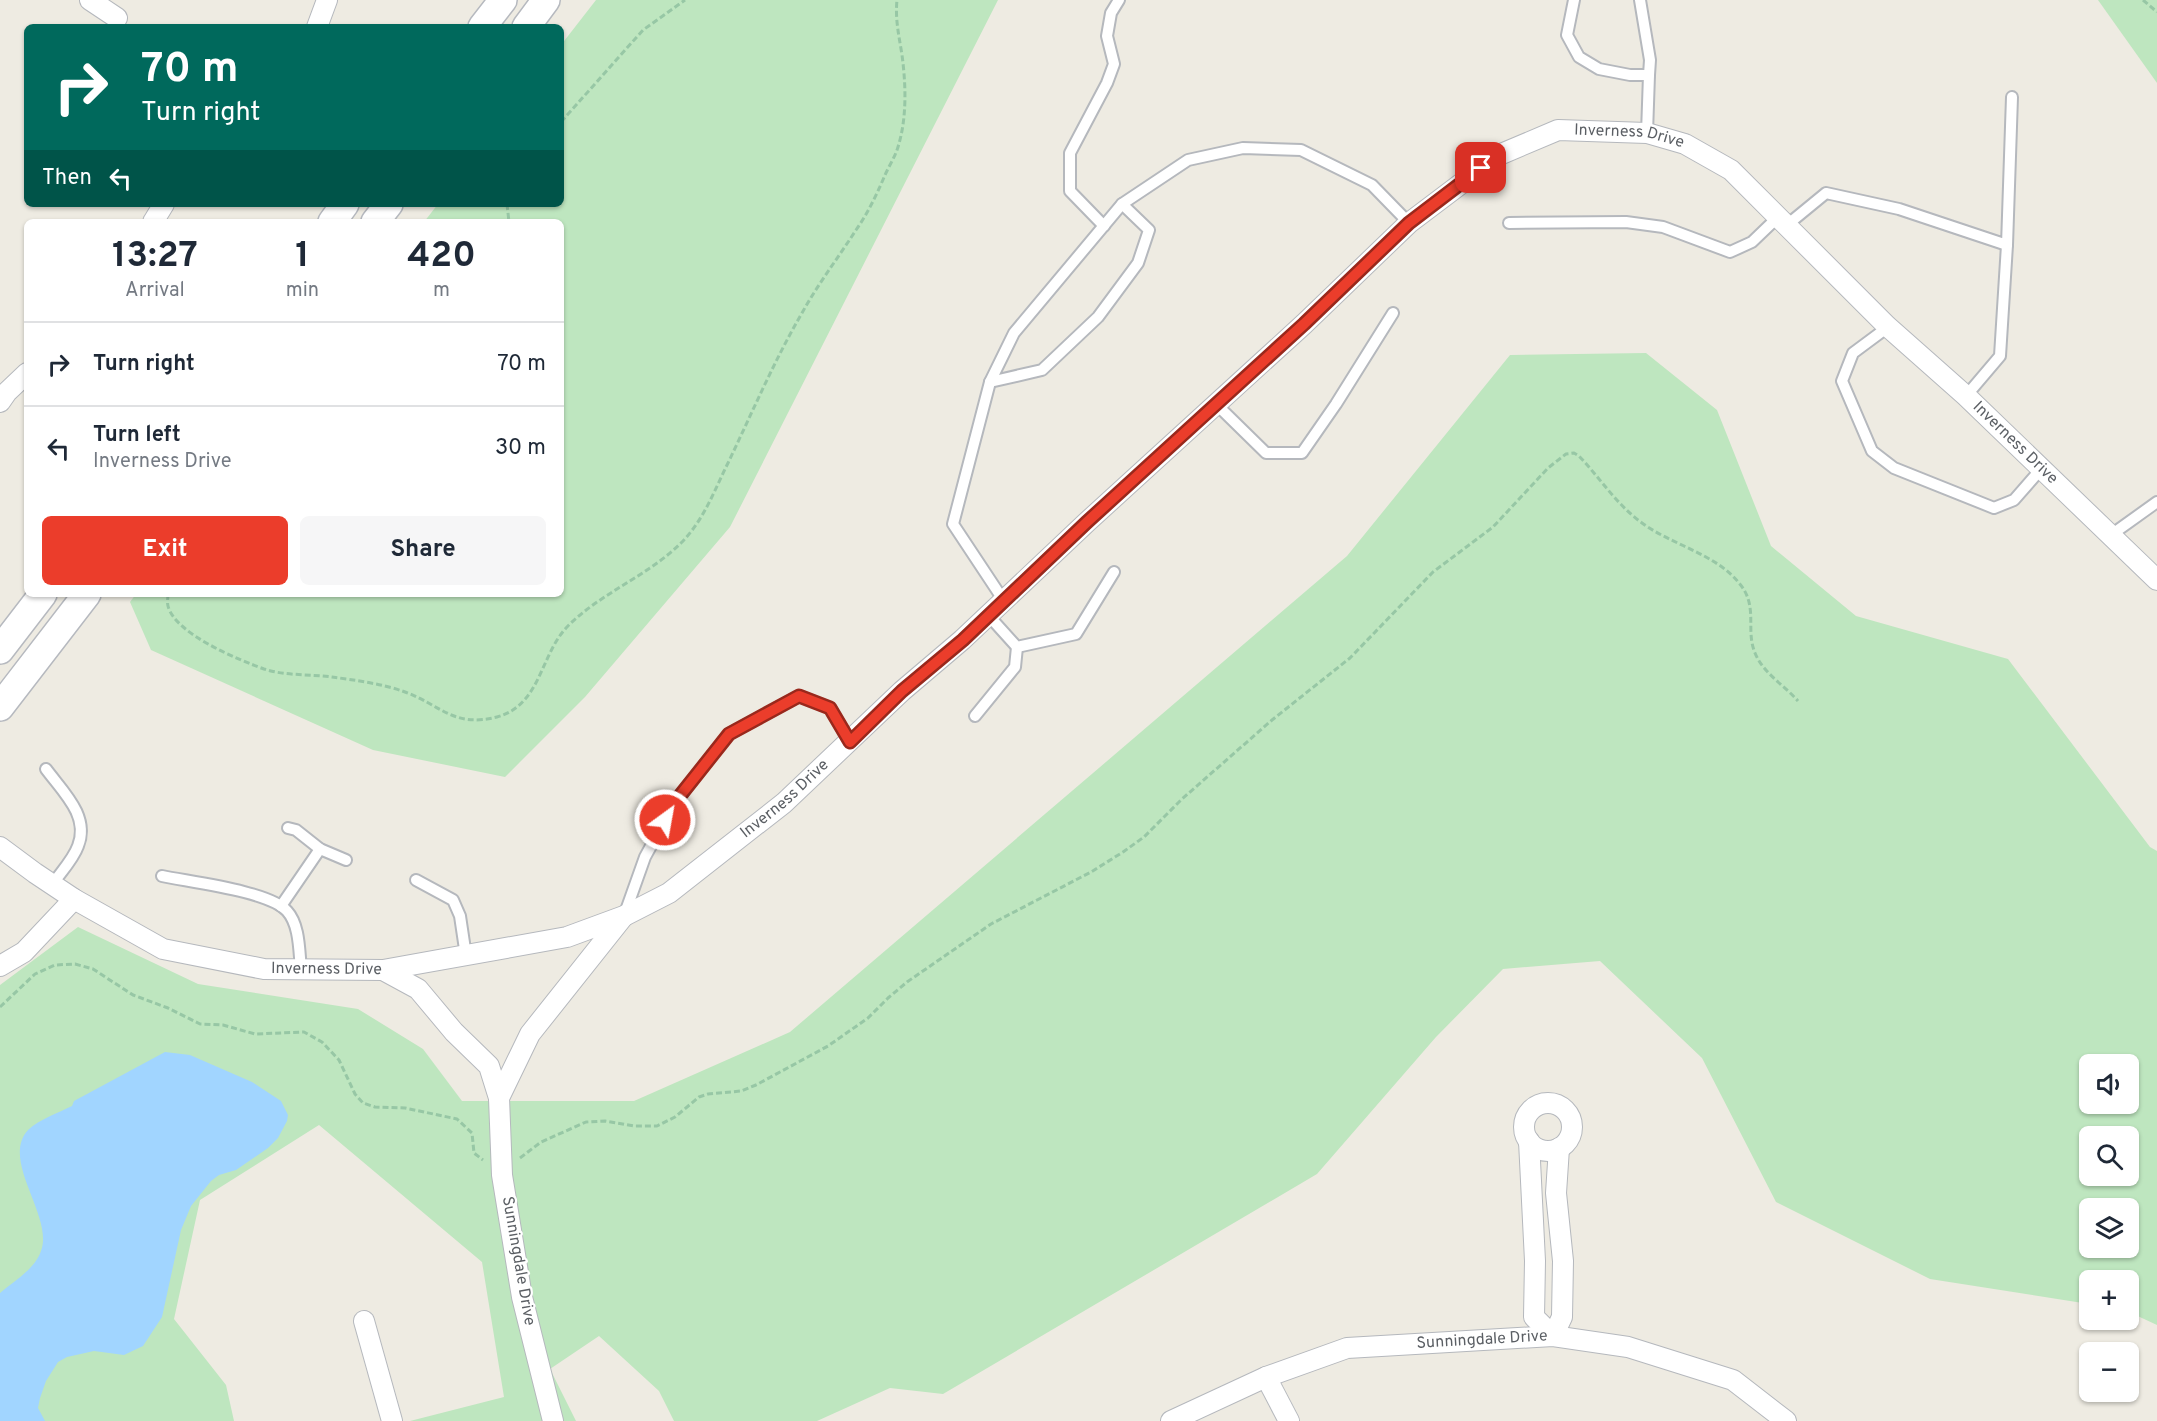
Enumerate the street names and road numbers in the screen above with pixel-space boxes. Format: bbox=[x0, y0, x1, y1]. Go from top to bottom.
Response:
street label: Inverness Drive bbox=[1574, 121, 1686, 153]
street label: Inverness Drive bbox=[1968, 397, 2062, 489]
street label: Inverness Drive bbox=[737, 755, 833, 843]
street label: Inverness Drive bbox=[271, 959, 382, 980]
street label: Sunningdale Drive bbox=[497, 1195, 539, 1327]
street label: Sunningdale Drive bbox=[1416, 1326, 1548, 1354]

